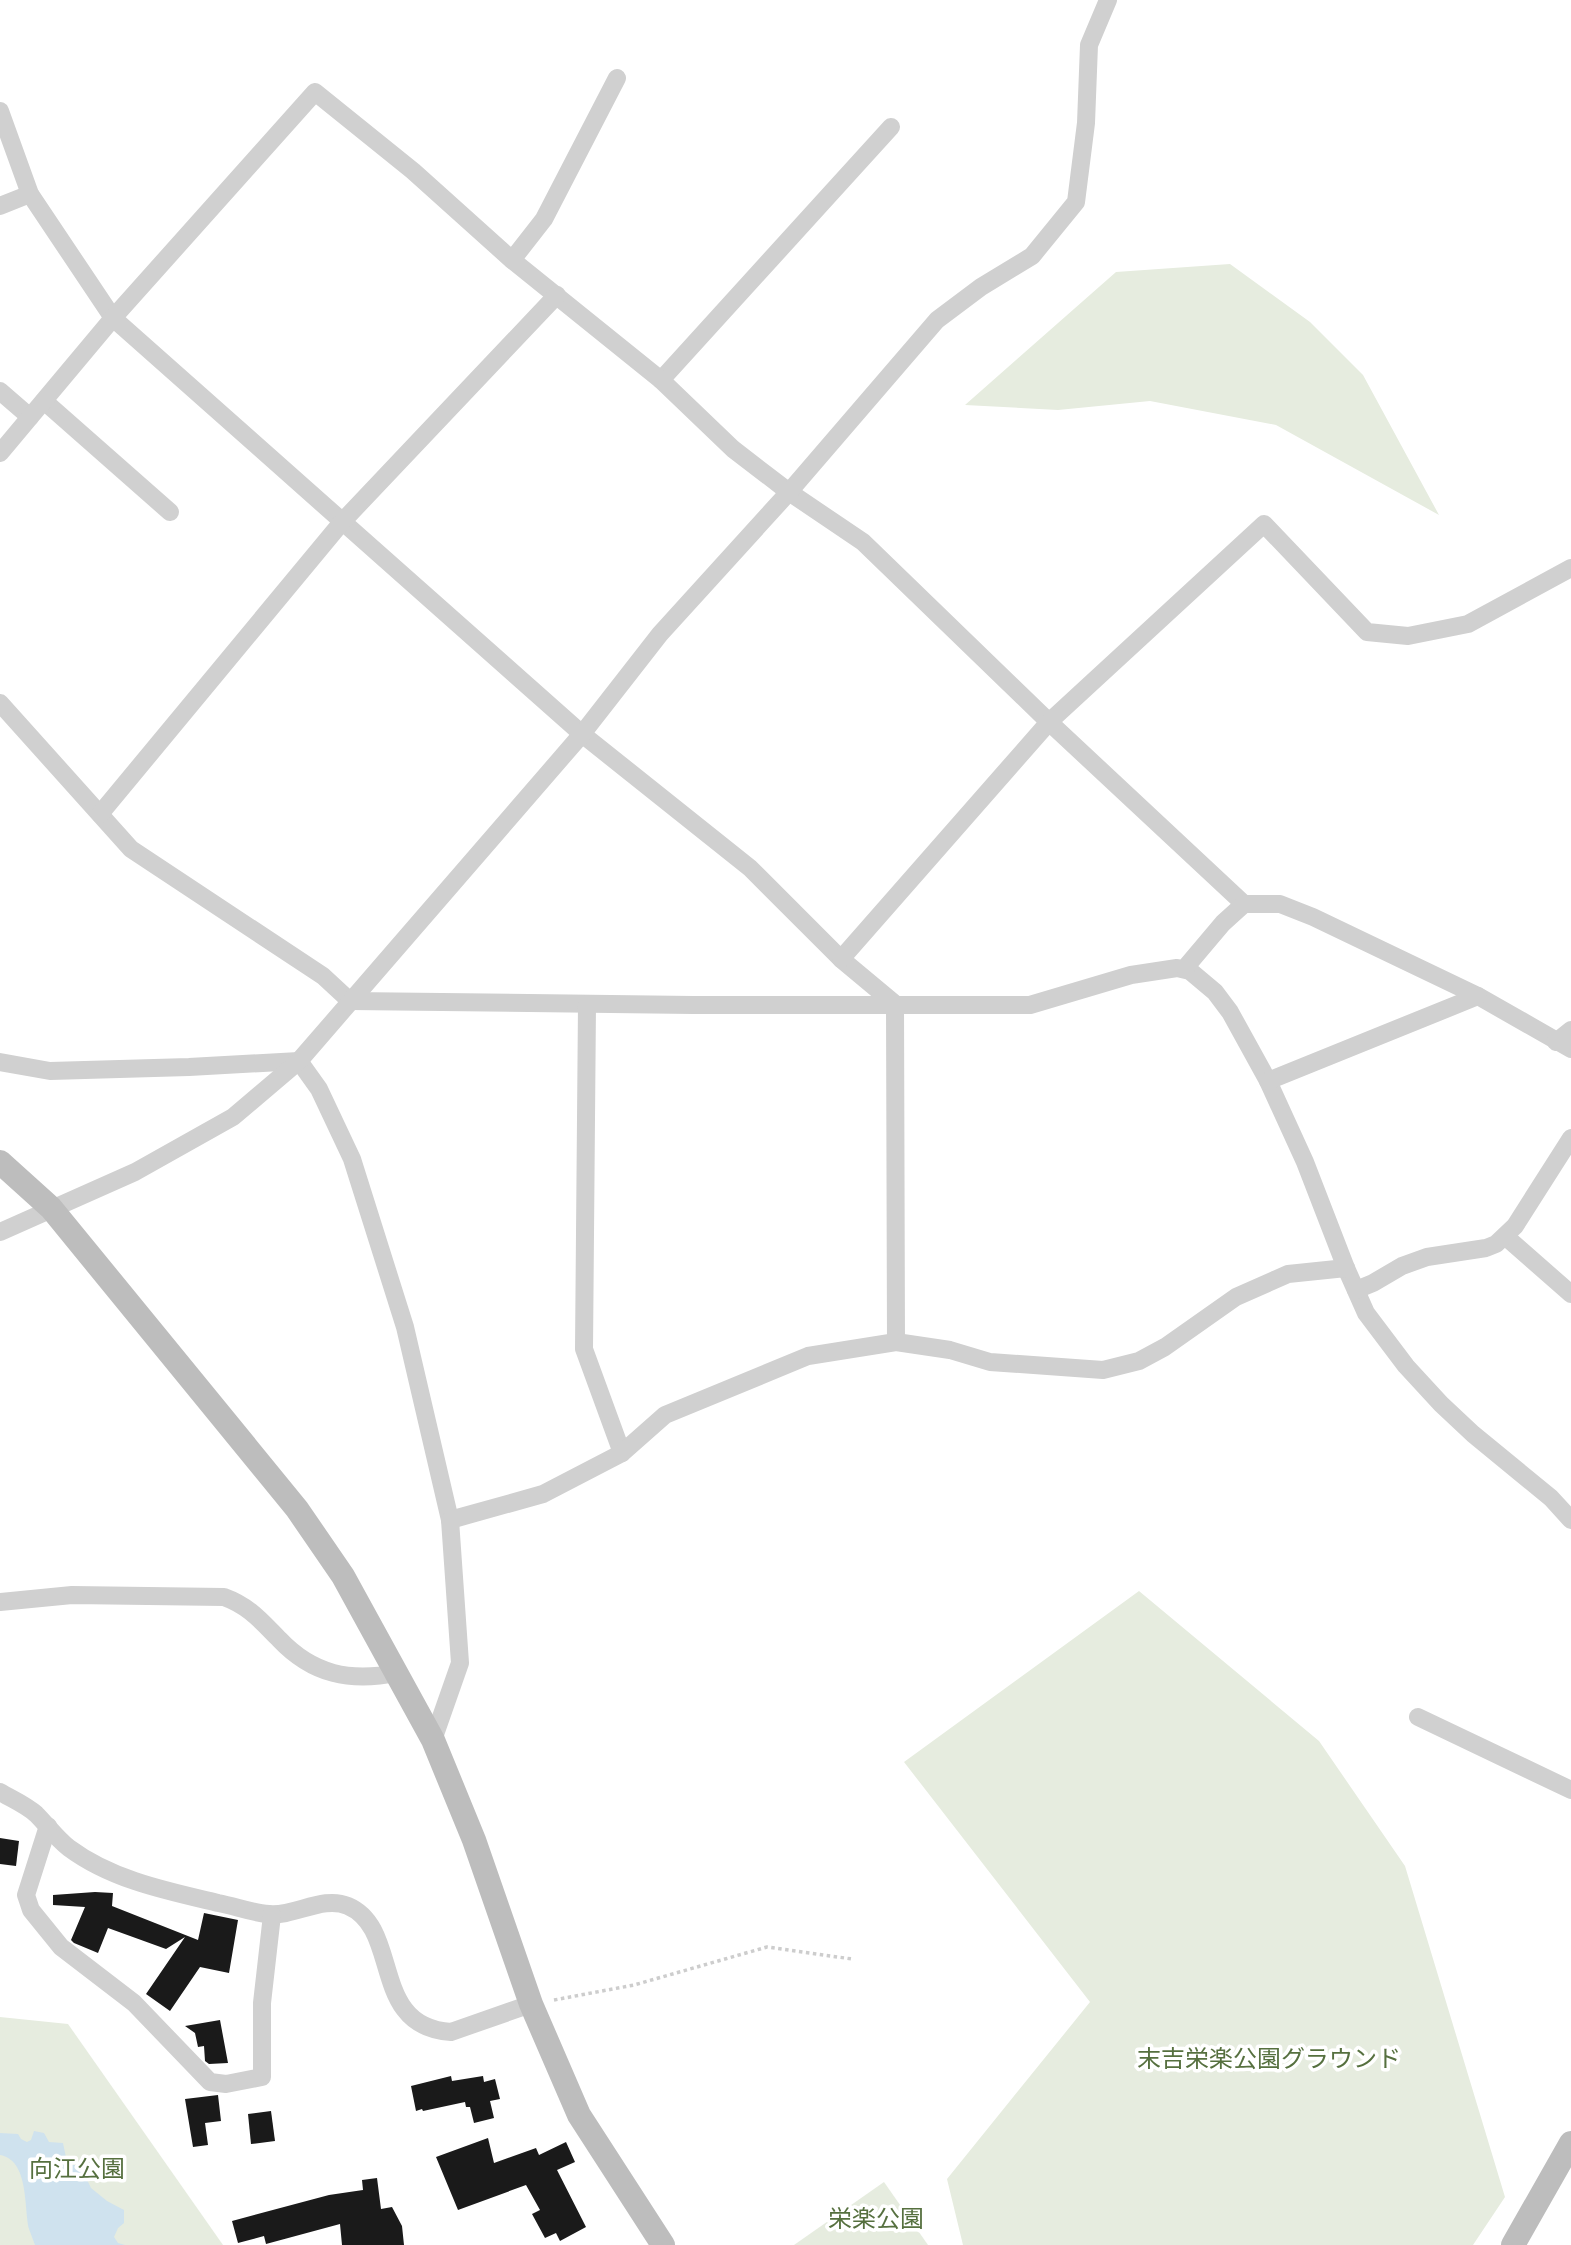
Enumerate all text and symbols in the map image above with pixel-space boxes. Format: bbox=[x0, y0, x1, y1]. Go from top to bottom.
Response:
park label: 末吉栄楽公園グラウンド bbox=[1137, 2043, 1401, 2072]
park label: 向江公園 bbox=[29, 2153, 125, 2182]
park label: 栄楽公園 bbox=[828, 2203, 924, 2232]

